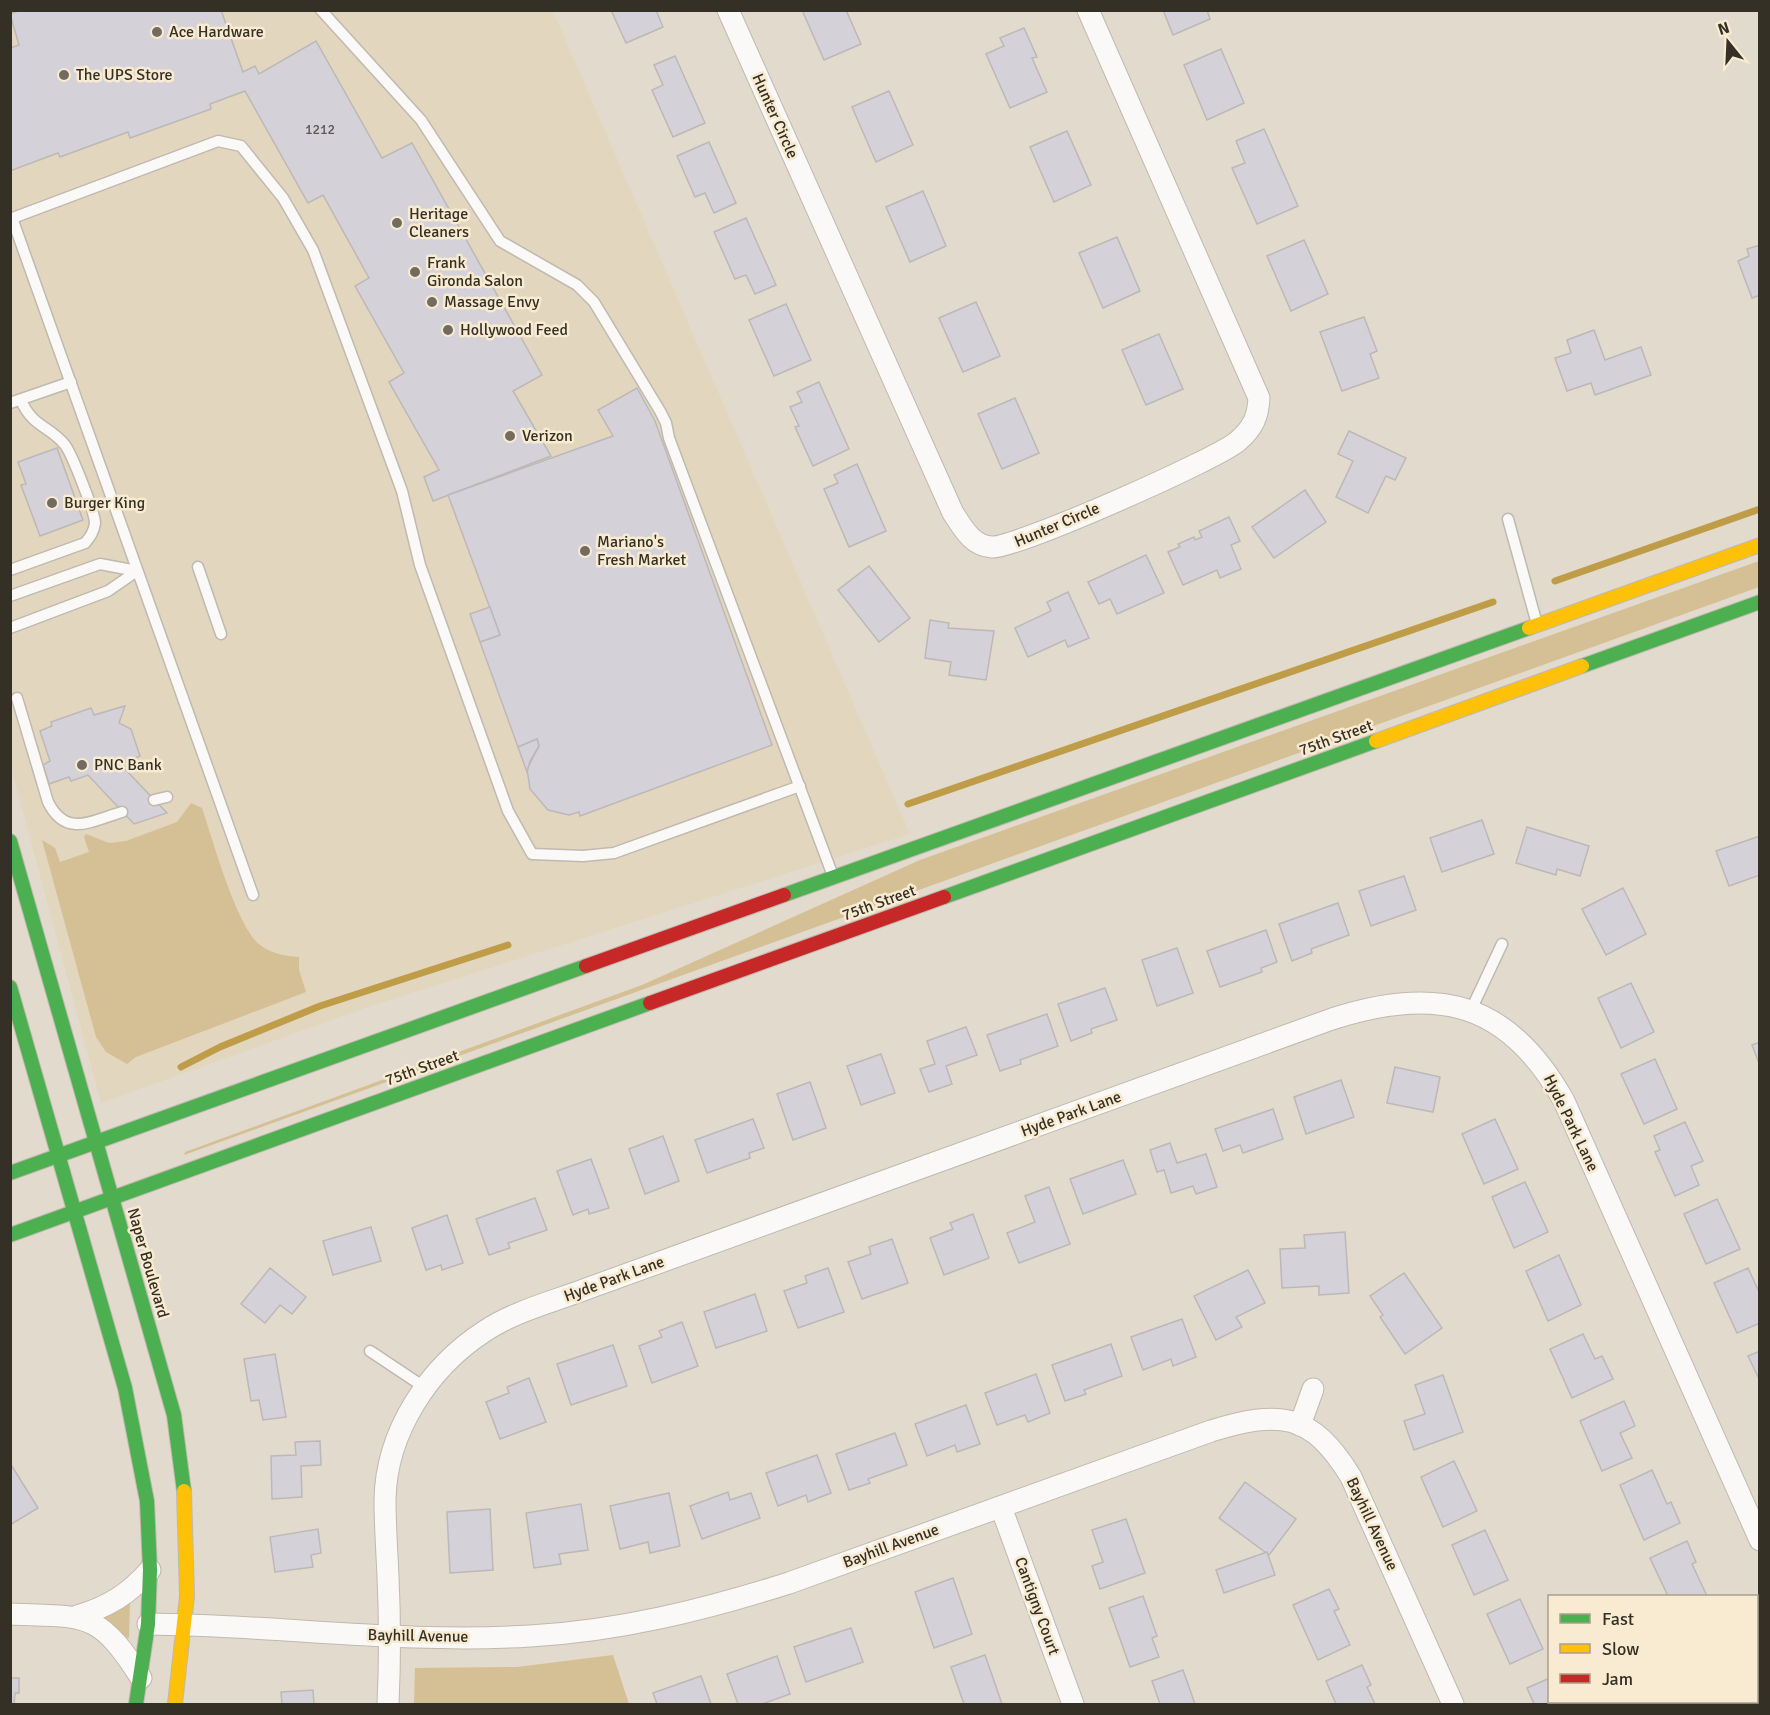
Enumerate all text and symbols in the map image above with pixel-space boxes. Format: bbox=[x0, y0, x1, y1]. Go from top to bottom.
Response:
north arrow bbox=[1698, 12, 1758, 72]
text: N bbox=[1715, 17, 1732, 40]
place label: Ace Hardware bbox=[169, 22, 264, 42]
marker: Ace Hardware bbox=[150, 25, 164, 39]
place label: The UPS Store bbox=[76, 65, 173, 85]
marker: The UPS Store bbox=[57, 68, 71, 82]
street label: Hunter Circle bbox=[747, 70, 803, 162]
house number: 1212 bbox=[305, 121, 335, 138]
place label: Heritage Cleaners bbox=[409, 204, 469, 242]
marker: Heritage Cleaners bbox=[390, 216, 404, 230]
place label: Frank Gironda Salon bbox=[427, 253, 523, 291]
marker: Frank Gironda Salon bbox=[408, 265, 422, 279]
place label: Massage Envy bbox=[444, 292, 540, 312]
marker: Massage Envy bbox=[425, 295, 439, 309]
place label: Hollywood Feed bbox=[460, 320, 568, 340]
marker: Hollywood Feed bbox=[441, 323, 455, 337]
place label: Verizon bbox=[522, 426, 573, 446]
marker: Verizon bbox=[503, 429, 517, 443]
place label: Burger King bbox=[64, 493, 145, 513]
marker: Burger King bbox=[45, 496, 59, 510]
street label: Hunter Circle bbox=[1011, 498, 1103, 552]
place label: Mariano's Fresh Market bbox=[597, 532, 686, 570]
marker: Mariano's Fresh Market bbox=[578, 544, 592, 558]
street label: 75th Street bbox=[1296, 715, 1376, 761]
place label: PNC Bank bbox=[94, 755, 162, 775]
marker: PNC Bank bbox=[75, 758, 89, 772]
street label: 75th Street bbox=[839, 880, 919, 926]
street label: 75th Street bbox=[382, 1045, 462, 1091]
street label: Hyde Park Lane bbox=[1539, 1071, 1603, 1175]
street label: Hyde Park Lane bbox=[1018, 1087, 1124, 1141]
street label: Naper Boulevard bbox=[123, 1206, 173, 1320]
street label: Hyde Park Lane bbox=[561, 1252, 667, 1306]
street label: Bayhill Avenue bbox=[1342, 1474, 1402, 1574]
street label: Bayhill Avenue bbox=[840, 1519, 942, 1573]
street label: Cantigny Court bbox=[1010, 1554, 1064, 1658]
legend bbox=[1548, 1595, 1758, 1703]
text: Fast bbox=[1602, 1608, 1634, 1630]
street label: Bayhill Avenue bbox=[367, 1625, 469, 1647]
text: Slow bbox=[1602, 1638, 1639, 1660]
text: Jam bbox=[1602, 1668, 1633, 1690]

